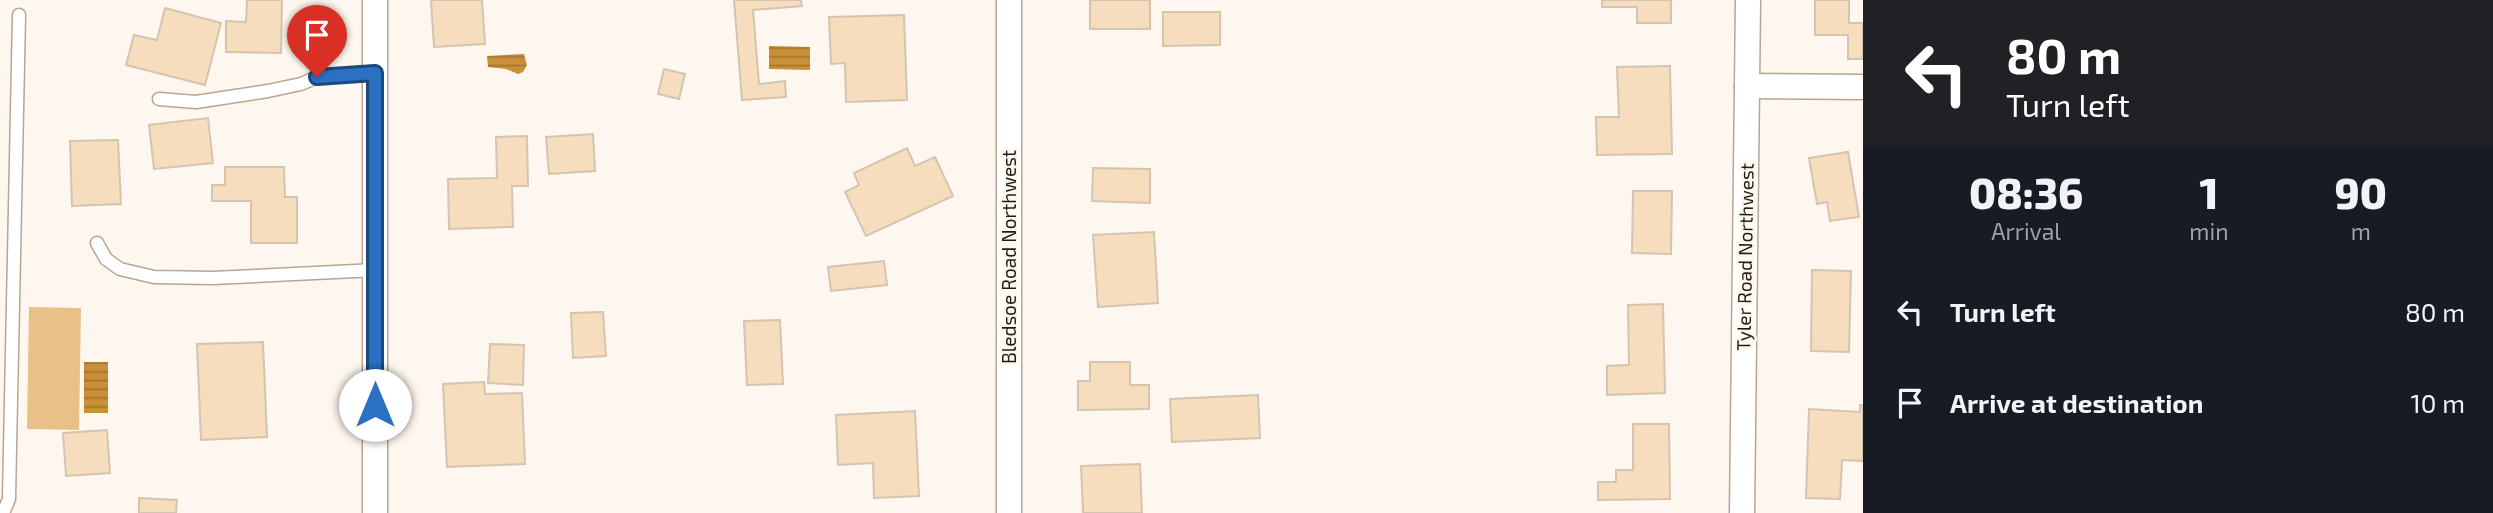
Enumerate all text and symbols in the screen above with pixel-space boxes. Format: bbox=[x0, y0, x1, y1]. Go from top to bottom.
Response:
pin bbox=[287, 5, 347, 77]
icon: arrive bbox=[298, 16, 336, 54]
text: 80 m bbox=[2006, 25, 2121, 84]
icon: left bbox=[1891, 28, 1982, 119]
text: Turn left bbox=[2006, 85, 2130, 123]
street label: Bledsoe Road Northwest bbox=[997, 150, 1020, 364]
street label: Tyler Road Northwest bbox=[1731, 163, 1758, 351]
text: 08:36 bbox=[1969, 167, 2083, 217]
text: 1 bbox=[2199, 167, 2218, 217]
text: 90 bbox=[2335, 167, 2387, 217]
text: Arrival bbox=[1991, 217, 2061, 245]
text: min bbox=[2189, 217, 2229, 245]
text: m bbox=[2351, 217, 2371, 245]
icon: left bbox=[1891, 293, 1929, 331]
text: Turn left bbox=[1950, 296, 2056, 327]
text: 80 m bbox=[2405, 296, 2465, 327]
position arrow bbox=[338, 368, 412, 442]
icon: arrive bbox=[1891, 384, 1929, 422]
text: Arrive at destination bbox=[1950, 387, 2203, 418]
text: 10 m bbox=[2410, 387, 2465, 418]

